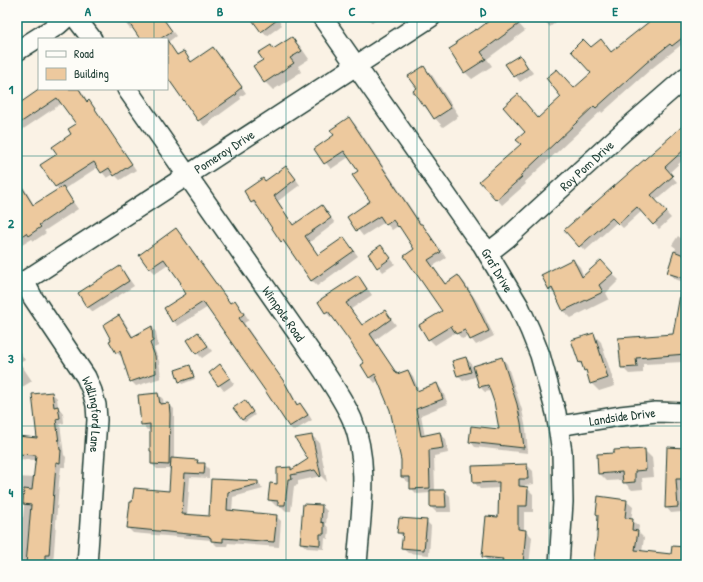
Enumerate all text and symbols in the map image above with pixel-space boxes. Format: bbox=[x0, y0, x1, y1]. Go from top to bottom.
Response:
text: A bbox=[85, 2, 92, 20]
text: B bbox=[217, 2, 224, 20]
text: C bbox=[348, 2, 356, 20]
text: D bbox=[480, 2, 487, 20]
text: E bbox=[612, 2, 618, 20]
legend bbox=[38, 38, 168, 90]
text: Road bbox=[74, 45, 94, 62]
text: Building bbox=[74, 65, 109, 82]
text: 1 bbox=[9, 80, 14, 98]
street label: Pomeroy Drive bbox=[190, 125, 258, 178]
street label: Roy Pom Drive bbox=[556, 136, 618, 195]
text: 2 bbox=[8, 214, 15, 232]
street label: Graf Drive bbox=[477, 244, 518, 295]
street label: Wimpole Road bbox=[258, 282, 309, 345]
text: 3 bbox=[8, 349, 14, 367]
street label: Wallingford Lane bbox=[78, 373, 106, 453]
street label: Landside Drive bbox=[588, 403, 656, 430]
text: 4 bbox=[9, 483, 14, 501]

